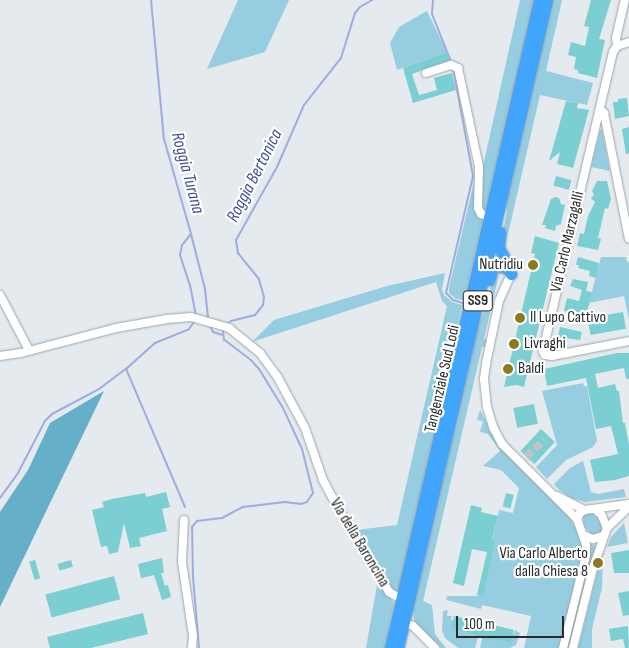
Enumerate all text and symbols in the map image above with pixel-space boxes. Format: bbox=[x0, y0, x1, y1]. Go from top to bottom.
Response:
water label: Roggia Bertonica bbox=[222, 126, 288, 226]
water label: Roggia Turana bbox=[166, 130, 208, 216]
street label: Via Carlo Marzagalli bbox=[547, 190, 589, 294]
place label: Nutridiu bbox=[479, 255, 523, 275]
marker: Nutridiu bbox=[527, 259, 539, 271]
road number: SS9 bbox=[462, 288, 494, 314]
place label: Il Lupo Cattivo bbox=[530, 308, 606, 328]
marker: Il Lupo Cattivo bbox=[514, 312, 526, 324]
street label: Tangenziale Sud Lodi bbox=[421, 323, 465, 435]
place label: Livraghi bbox=[524, 334, 566, 354]
marker: Livraghi bbox=[508, 338, 520, 350]
place label: Baldi bbox=[518, 359, 544, 379]
marker: Baldi bbox=[502, 363, 514, 375]
street label: Via della Baroncina bbox=[325, 495, 393, 591]
place label: Via Carlo Alberto dalla Chiesa 8 bbox=[499, 544, 588, 582]
marker: Via Carlo Alberto dalla Chiesa 8 bbox=[592, 557, 604, 569]
scale bar bbox=[459, 606, 566, 638]
text: 100 m bbox=[464, 615, 495, 634]

